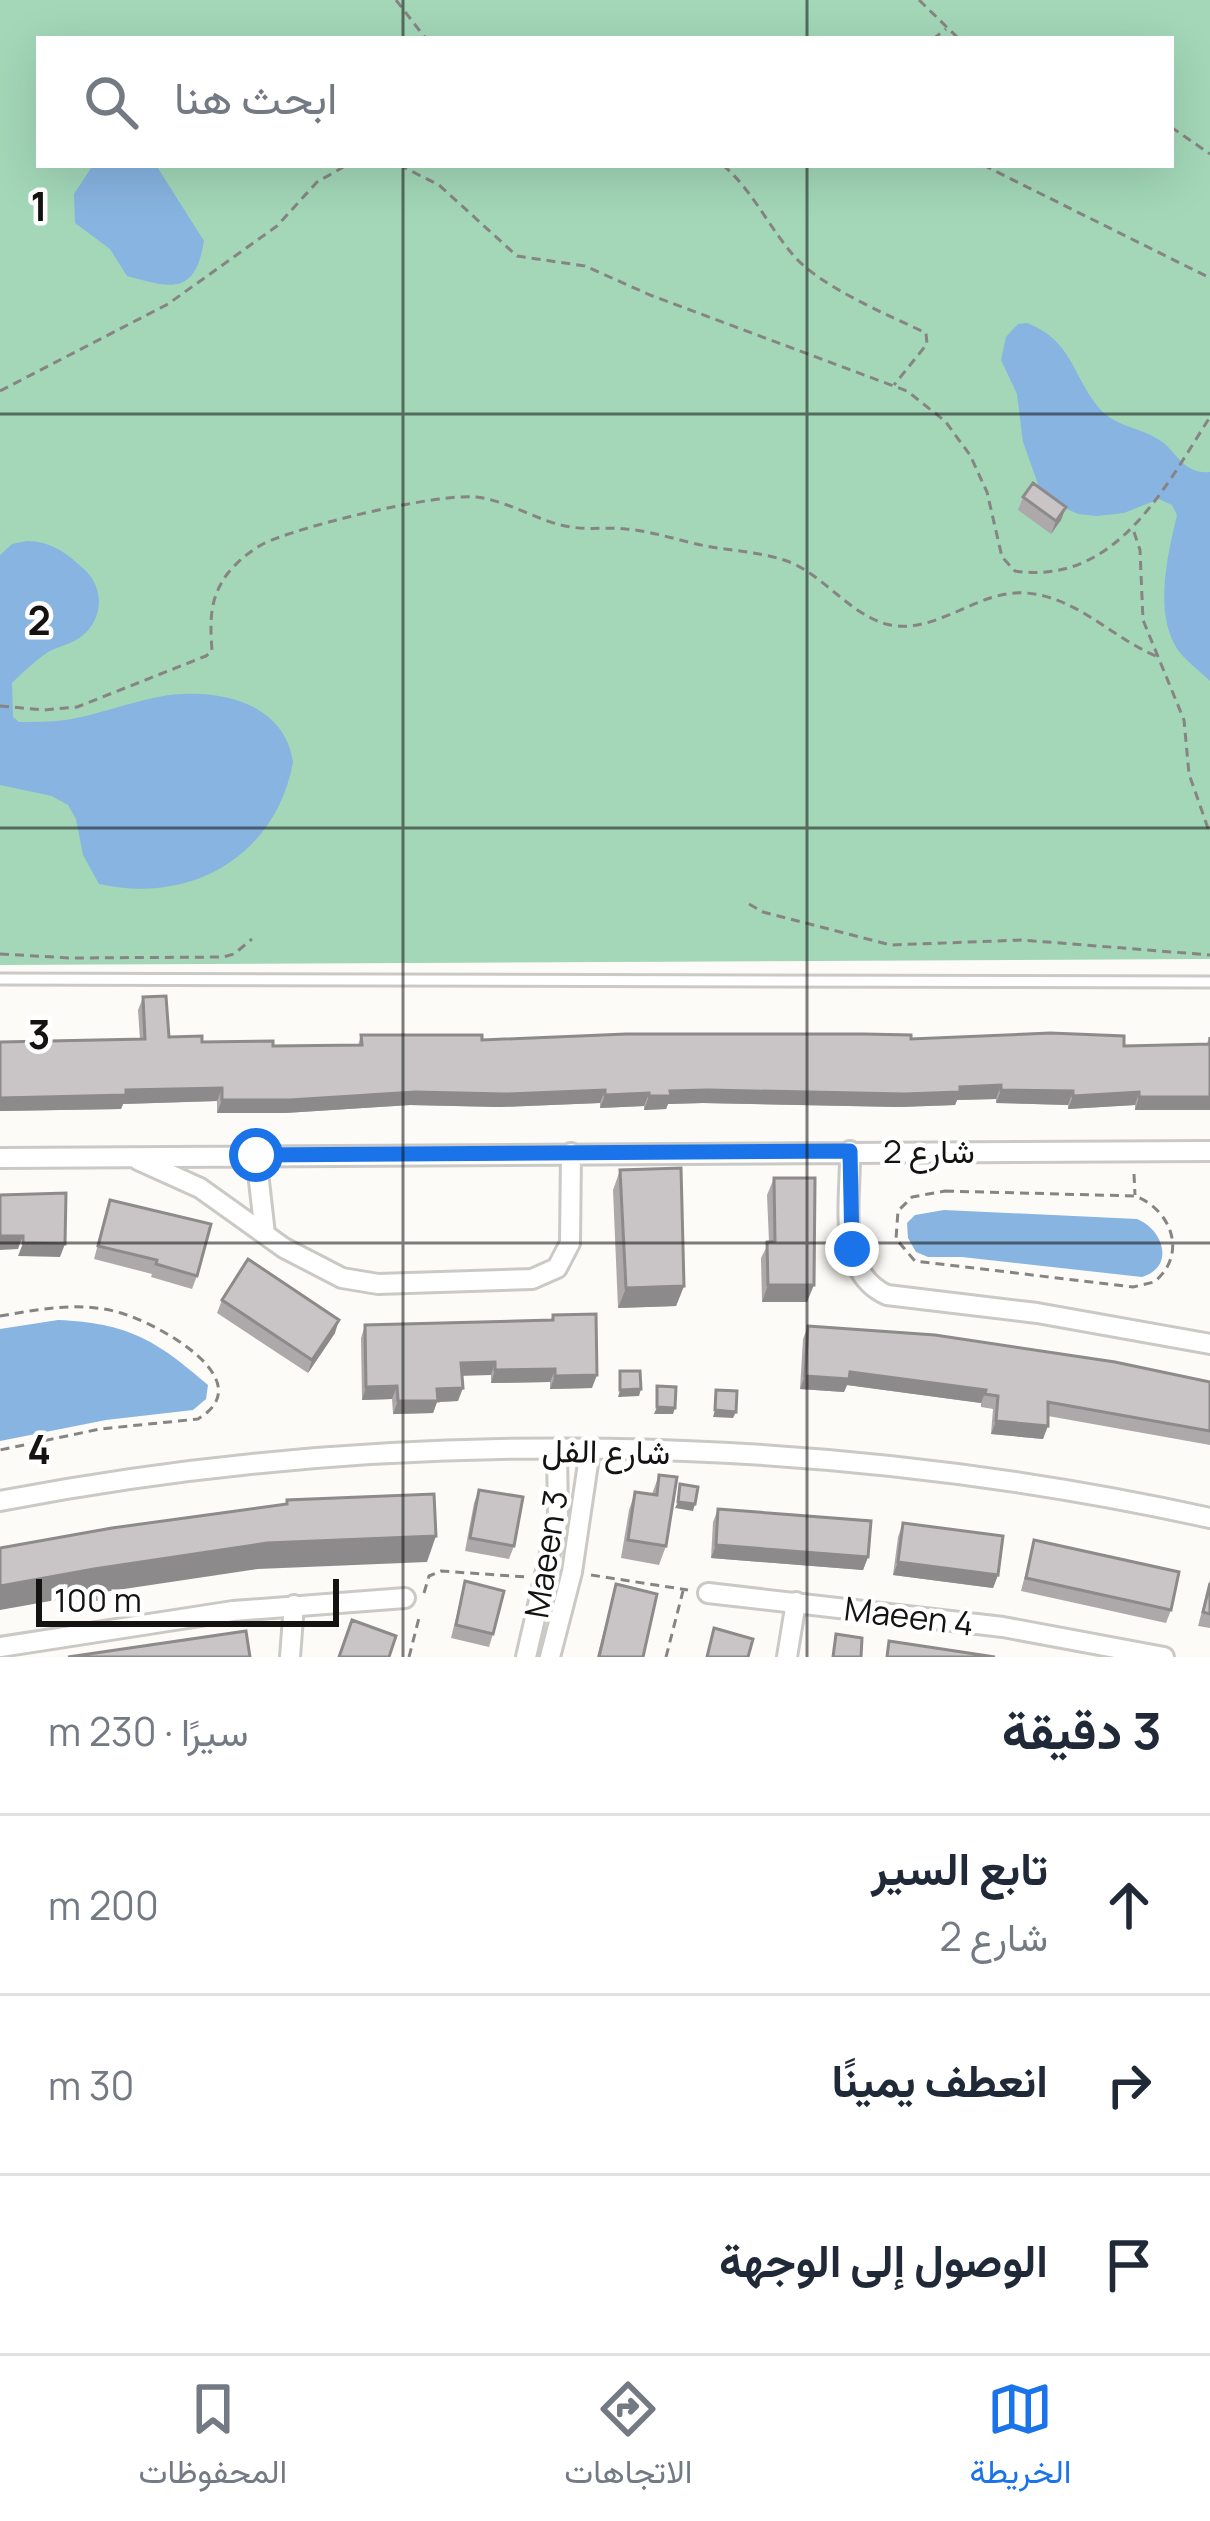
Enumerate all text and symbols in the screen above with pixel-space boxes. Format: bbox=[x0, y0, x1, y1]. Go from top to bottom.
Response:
search box bbox=[36, 36, 1174, 168]
text: ابحث هنا bbox=[174, 66, 337, 128]
icon: search bbox=[78, 69, 144, 135]
text: 1 bbox=[30, 179, 48, 233]
text: 2 bbox=[27, 593, 51, 647]
text: 3 bbox=[28, 1007, 50, 1061]
route start bbox=[229, 1128, 283, 1182]
street label: شارع 2 bbox=[883, 1128, 975, 1174]
route end bbox=[825, 1222, 879, 1276]
text: 4 bbox=[27, 1422, 51, 1476]
street label: شارع الفل bbox=[541, 1427, 671, 1475]
street label: Maeen 3 bbox=[513, 1487, 578, 1621]
scale bar bbox=[36, 1573, 339, 1626]
text: 100 m bbox=[54, 1577, 142, 1622]
street label: Maeen 4 bbox=[842, 1585, 976, 1646]
text: 3 دقيقة bbox=[1002, 1695, 1162, 1764]
text: سيرًا · 230 m bbox=[48, 1704, 249, 1758]
text: تابع السير bbox=[871, 1837, 1048, 1899]
icon: ahead bbox=[1096, 1872, 1162, 1938]
text: 200 m bbox=[48, 1878, 159, 1932]
text: شارع 2 bbox=[940, 1909, 1048, 1963]
text: انعطف يمينًا bbox=[832, 2049, 1048, 2111]
icon: right bbox=[1096, 2052, 1162, 2118]
text: 30 m bbox=[48, 2058, 134, 2112]
text: الوصول إلى الوجهة bbox=[719, 2229, 1048, 2291]
icon: arrive bbox=[1096, 2232, 1162, 2298]
tab: المحفوظات bbox=[139, 2376, 287, 2501]
tab: الاتجاهات bbox=[564, 2376, 692, 2501]
tab: الخريطة bbox=[969, 2376, 1071, 2501]

